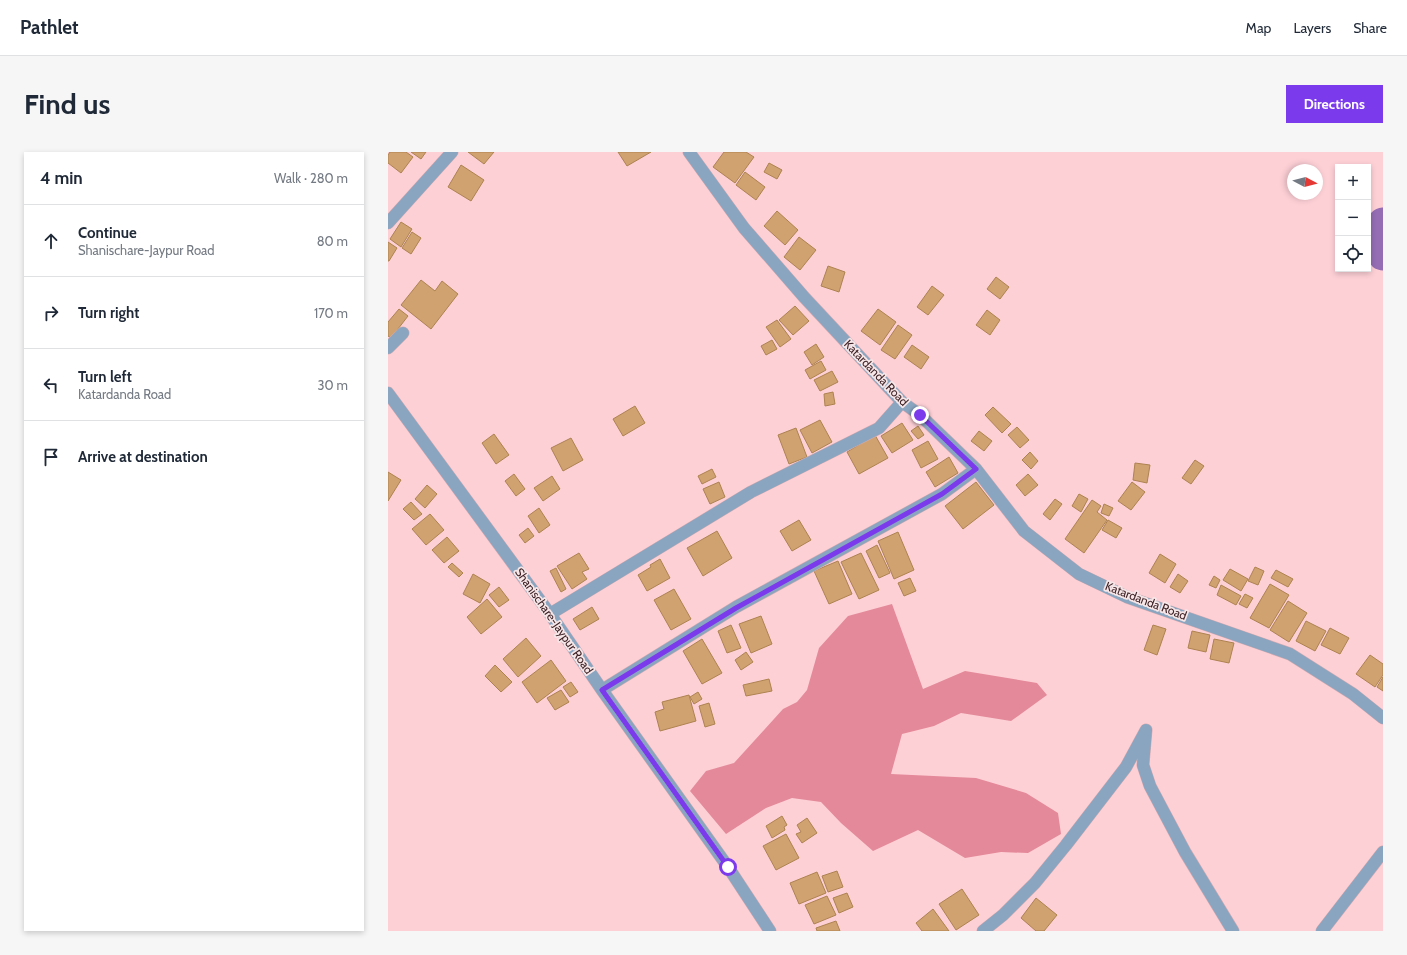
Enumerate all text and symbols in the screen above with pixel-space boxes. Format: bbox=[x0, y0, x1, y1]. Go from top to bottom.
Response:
text: Pathlet bbox=[20, 16, 79, 39]
text: Map bbox=[1246, 19, 1271, 37]
text: Layers bbox=[1293, 19, 1331, 37]
text: Share bbox=[1353, 19, 1387, 37]
button: Directions bbox=[1286, 85, 1383, 123]
text: Find us bbox=[24, 87, 110, 121]
north arrow bbox=[1287, 164, 1323, 200]
map controls bbox=[1335, 164, 1371, 272]
button: + bbox=[1335, 164, 1371, 200]
text: 4 min bbox=[40, 168, 83, 188]
text: Walk · 280 m bbox=[274, 170, 348, 186]
button: − bbox=[1335, 200, 1371, 236]
text: Continue bbox=[78, 224, 137, 242]
icon: ahead bbox=[40, 230, 62, 252]
text: 80 m bbox=[317, 233, 348, 249]
button: locate bbox=[1335, 236, 1371, 272]
text: Shanischare-Jaypur Road bbox=[78, 242, 215, 258]
icon: right bbox=[40, 302, 62, 324]
text: Turn right bbox=[78, 304, 139, 322]
text: 170 m bbox=[314, 305, 348, 321]
street label: Katardanda Road bbox=[841, 336, 912, 409]
text: Turn left bbox=[78, 368, 132, 386]
icon: left bbox=[40, 374, 62, 396]
text: 30 m bbox=[318, 377, 348, 393]
text: Katardanda Road bbox=[78, 386, 171, 402]
route end bbox=[911, 406, 929, 424]
icon: arrive bbox=[40, 446, 62, 468]
text: Arrive at destination bbox=[78, 448, 208, 466]
street label: Shanischare-Jaypur Road bbox=[512, 565, 597, 677]
street label: Katardanda Road bbox=[1103, 578, 1189, 623]
route start bbox=[719, 858, 737, 876]

